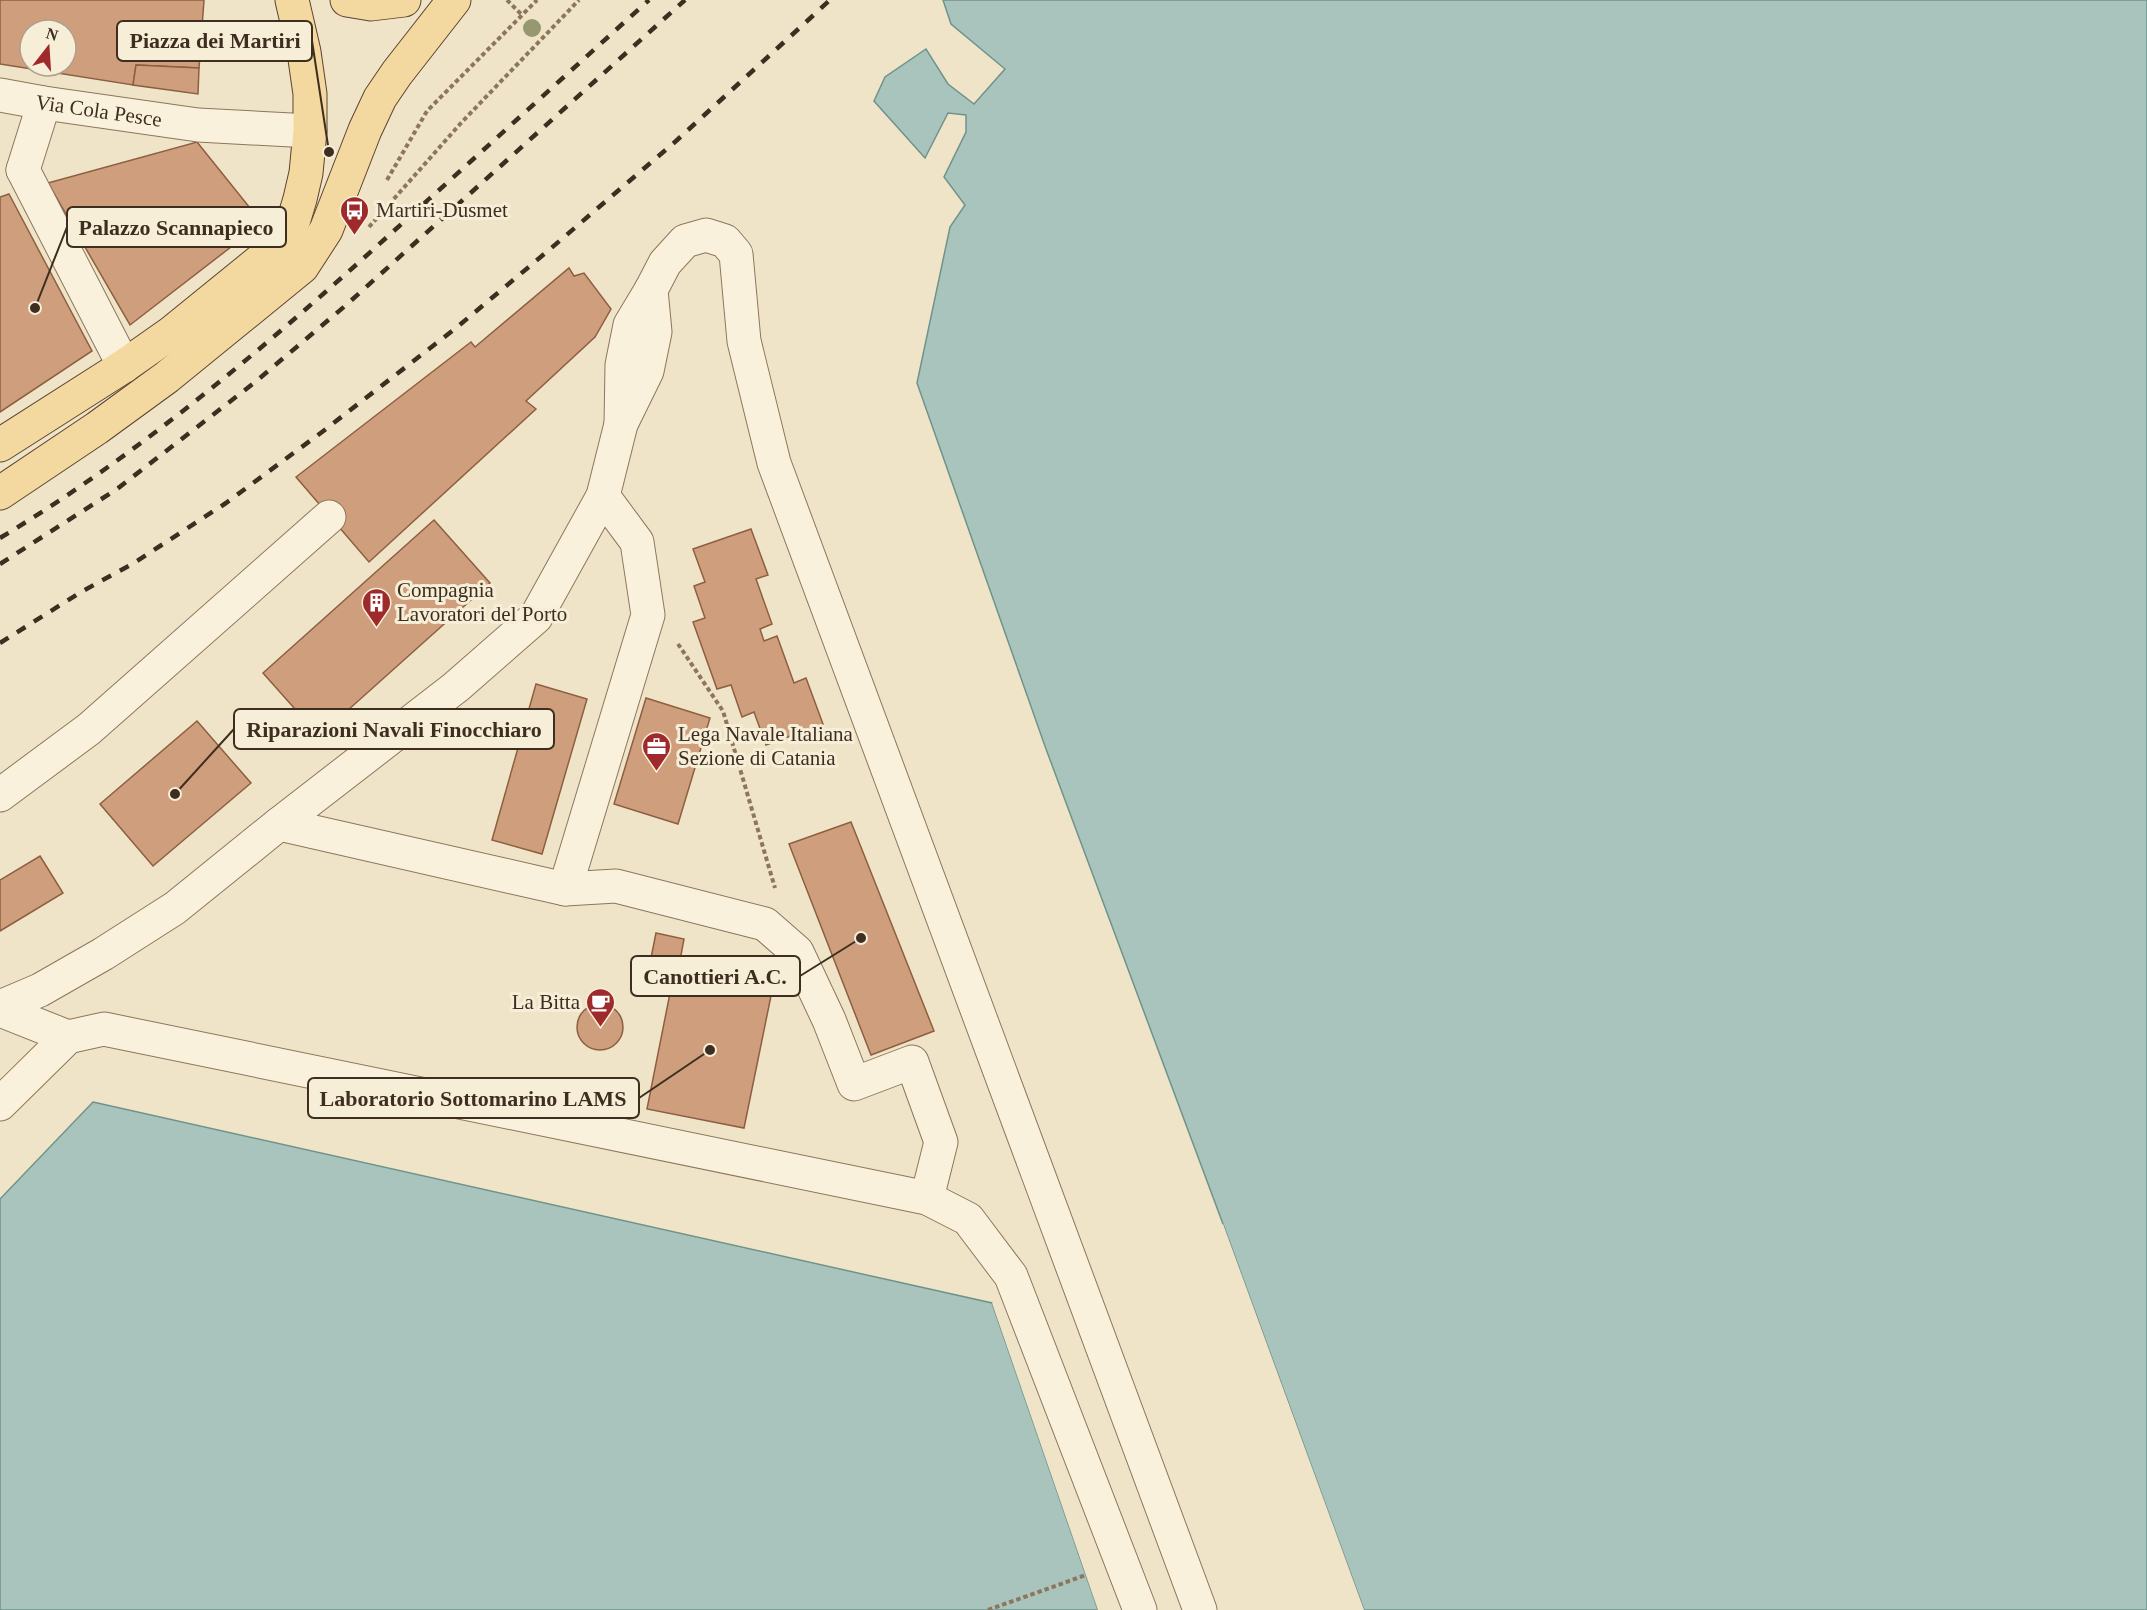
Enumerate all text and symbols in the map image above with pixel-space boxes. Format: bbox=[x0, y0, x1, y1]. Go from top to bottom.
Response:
north arrow bbox=[18, 18, 78, 78]
callout: Piazza dei Martiri bbox=[117, 21, 312, 61]
text: N bbox=[44, 24, 61, 44]
text: Piazza dei Martiri bbox=[129, 28, 301, 53]
street label: Via Cola Pesce bbox=[34, 90, 163, 132]
bus stop icon: Martiri-Dusmet bbox=[339, 194, 371, 236]
place label: Martiri-Dusmet bbox=[376, 198, 508, 222]
callout: Palazzo Scannapieco bbox=[67, 207, 286, 247]
text: Palazzo Scannapieco bbox=[79, 215, 273, 240]
place label: Compagnia Lavoratori del Porto bbox=[397, 578, 567, 626]
building icon: Compagnia Lavoratori del Porto bbox=[360, 586, 392, 628]
callout: Riparazioni Navali Finocchiaro bbox=[234, 709, 554, 749]
text: Riparazioni Navali Finocchiaro bbox=[246, 717, 542, 742]
place label: Lega Navale Italiana Sezione di Catania bbox=[678, 722, 854, 770]
office icon: Lega Navale Italiana Sezione di Catania bbox=[641, 730, 673, 772]
callout: Canottieri A.C. bbox=[631, 956, 800, 996]
text: Canottieri A.C. bbox=[643, 964, 787, 989]
cafe icon: La Bitta bbox=[585, 986, 617, 1028]
place label: La Bitta bbox=[512, 990, 581, 1014]
callout: Laboratorio Sottomarino LAMS bbox=[308, 1078, 639, 1118]
text: Laboratorio Sottomarino LAMS bbox=[320, 1086, 626, 1111]

